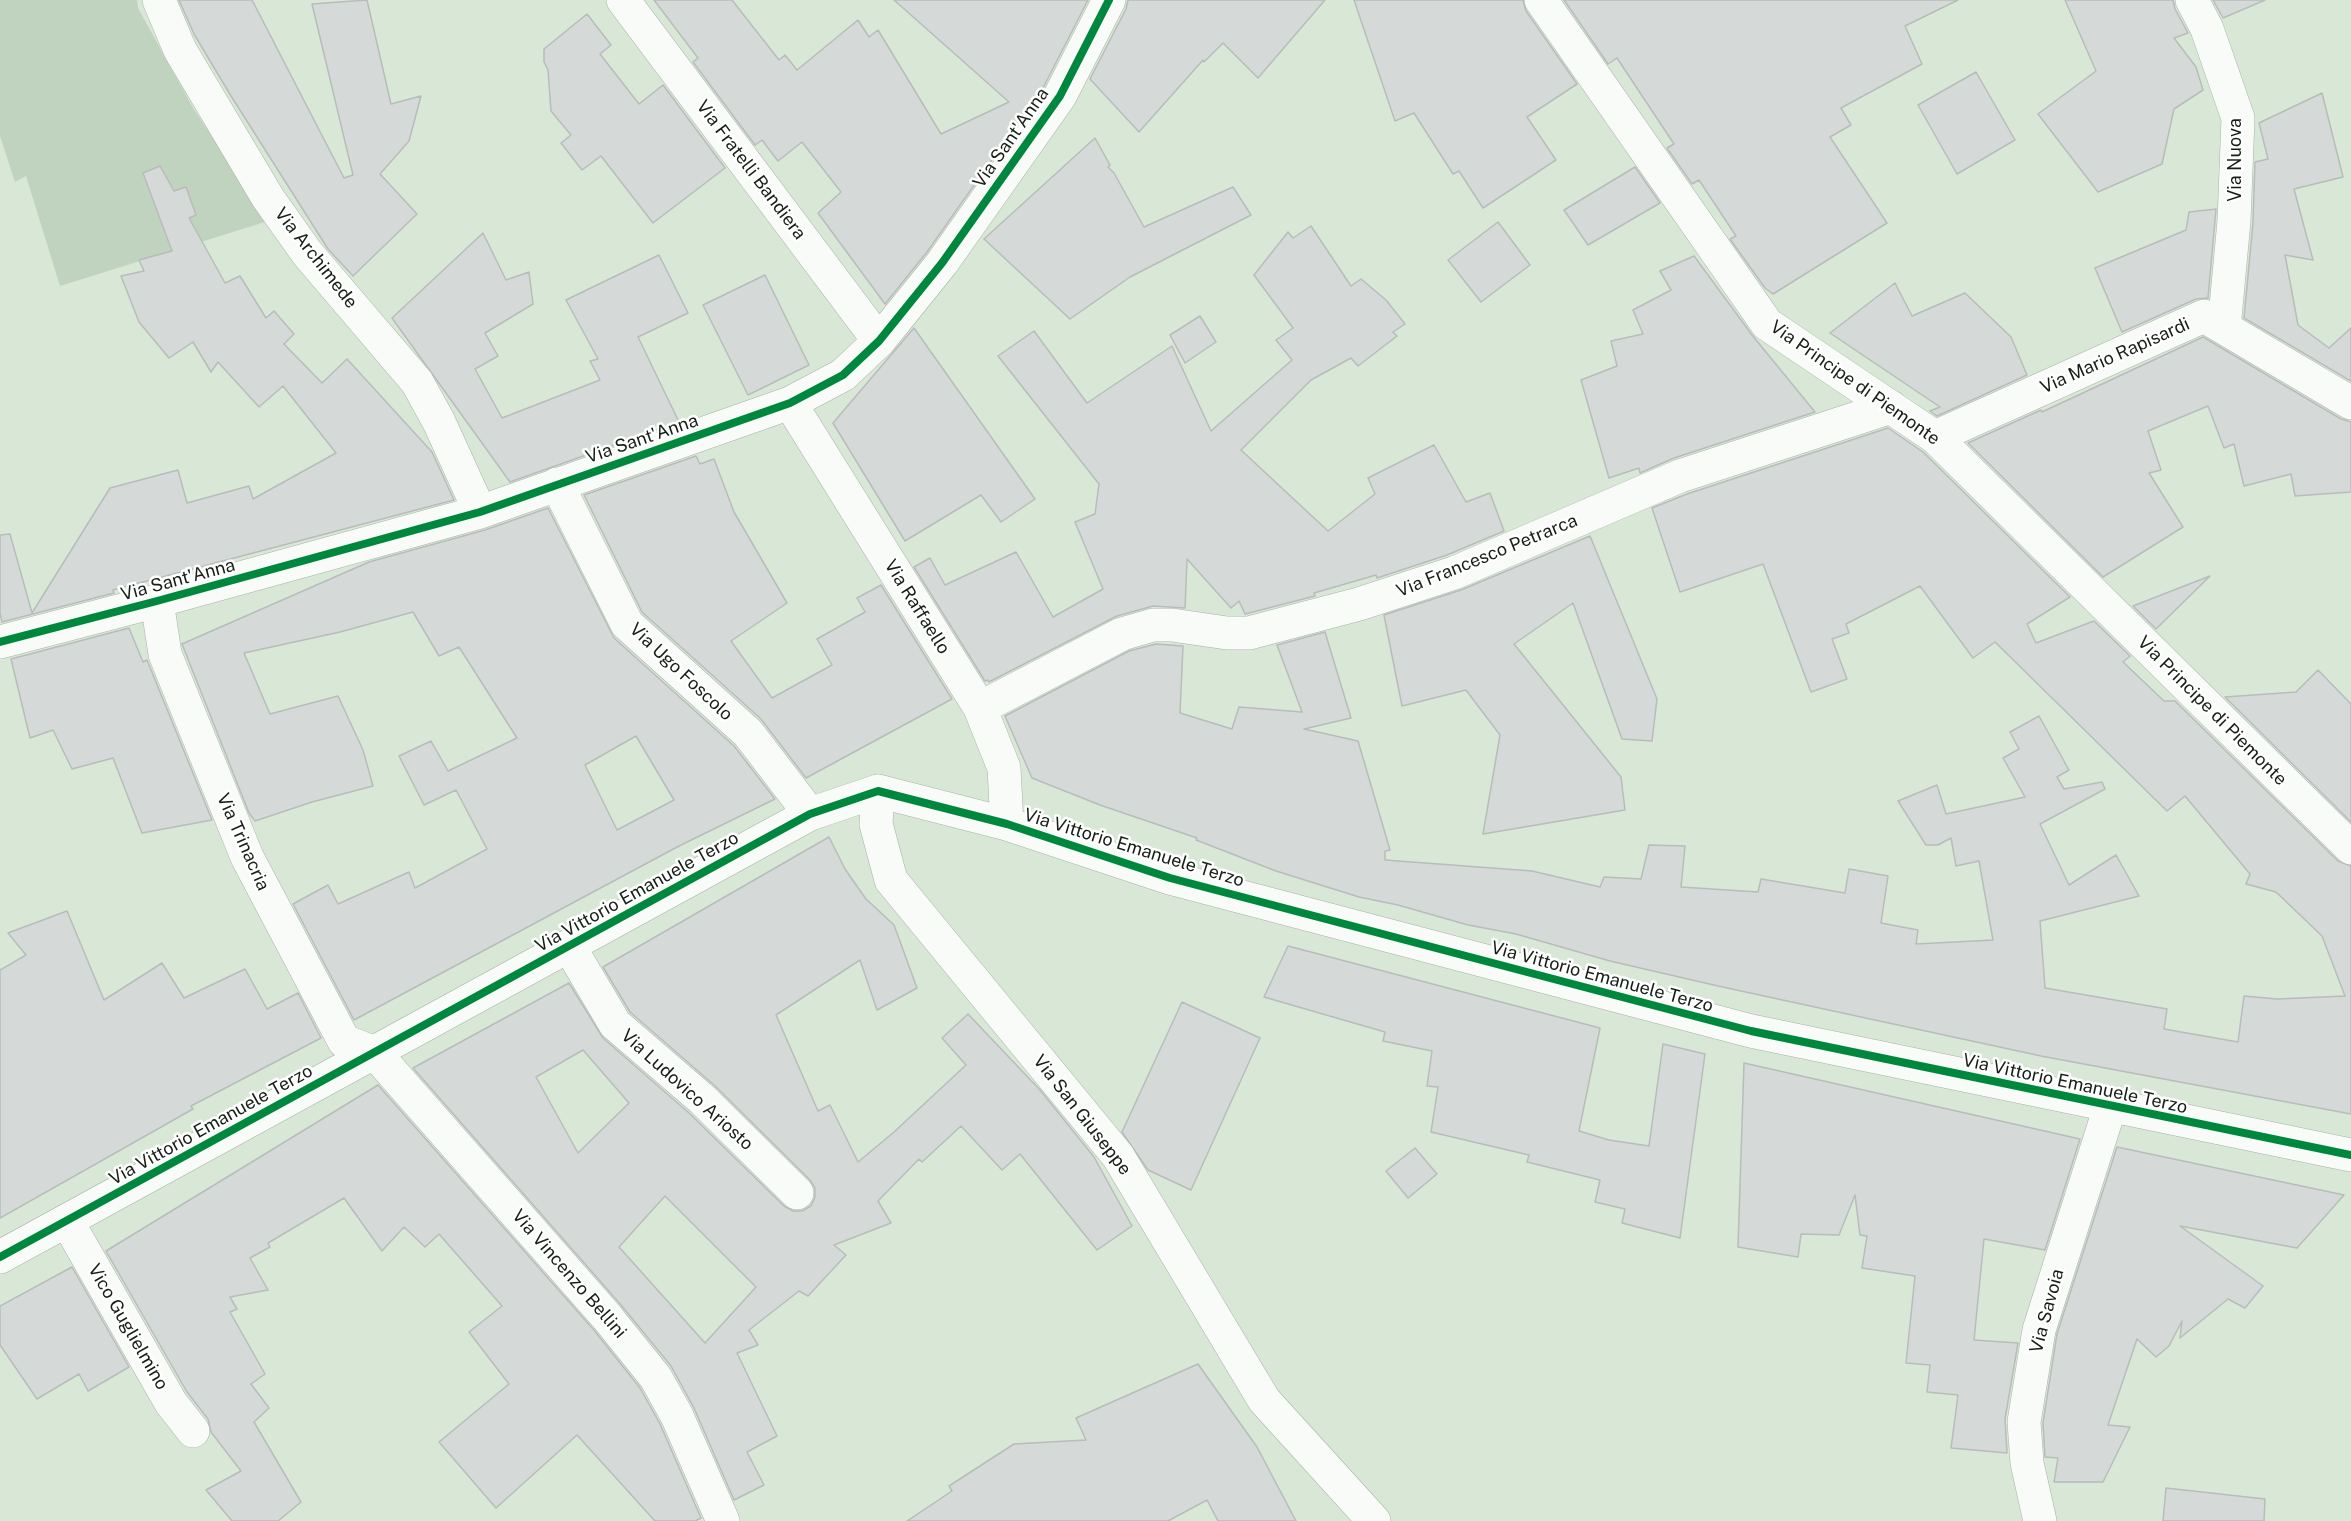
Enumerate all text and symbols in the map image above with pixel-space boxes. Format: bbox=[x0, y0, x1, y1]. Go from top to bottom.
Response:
street label: Via Sant'Anna bbox=[968, 84, 1054, 192]
street label: Via Fratelli Bandiera bbox=[692, 96, 810, 244]
street label: Via Nuova bbox=[2224, 118, 2246, 202]
street label: Via Archimede bbox=[270, 203, 362, 313]
street label: Via Mario Rapisardi bbox=[2037, 313, 2193, 399]
street label: Via Principe di Piemonte bbox=[1766, 316, 1944, 450]
street label: Via Sant'Anna bbox=[583, 410, 701, 468]
street label: Via Francesco Petrarca bbox=[1393, 510, 1581, 602]
street label: Via Sant'Anna bbox=[119, 554, 237, 606]
street label: Via Raffaello bbox=[880, 556, 954, 658]
street label: Via Ugo Foscolo bbox=[625, 619, 737, 725]
street label: Via Principe di Piemonte bbox=[2133, 632, 2291, 790]
street label: Via Trinacria bbox=[212, 790, 274, 894]
street label: Via Vittorio Emanuele Terzo bbox=[1021, 804, 1247, 892]
street label: Via Vittorio Emanuele Terzo bbox=[532, 827, 742, 957]
street label: Via Vittorio Emanuele Terzo bbox=[1489, 937, 1715, 1017]
street label: Via Ludovico Ariosto bbox=[616, 1025, 758, 1155]
street label: Via Vittorio Emanuele Terzo bbox=[1961, 1050, 2189, 1118]
street label: Via San Giuseppe bbox=[1028, 1051, 1136, 1179]
street label: Via Vittorio Emanuele Terzo bbox=[106, 1060, 316, 1190]
street label: Via Vincenzo Bellini bbox=[507, 1205, 631, 1343]
street label: Vico Guglielmino bbox=[83, 1260, 173, 1394]
street label: Via Savoia bbox=[2025, 1267, 2069, 1355]

